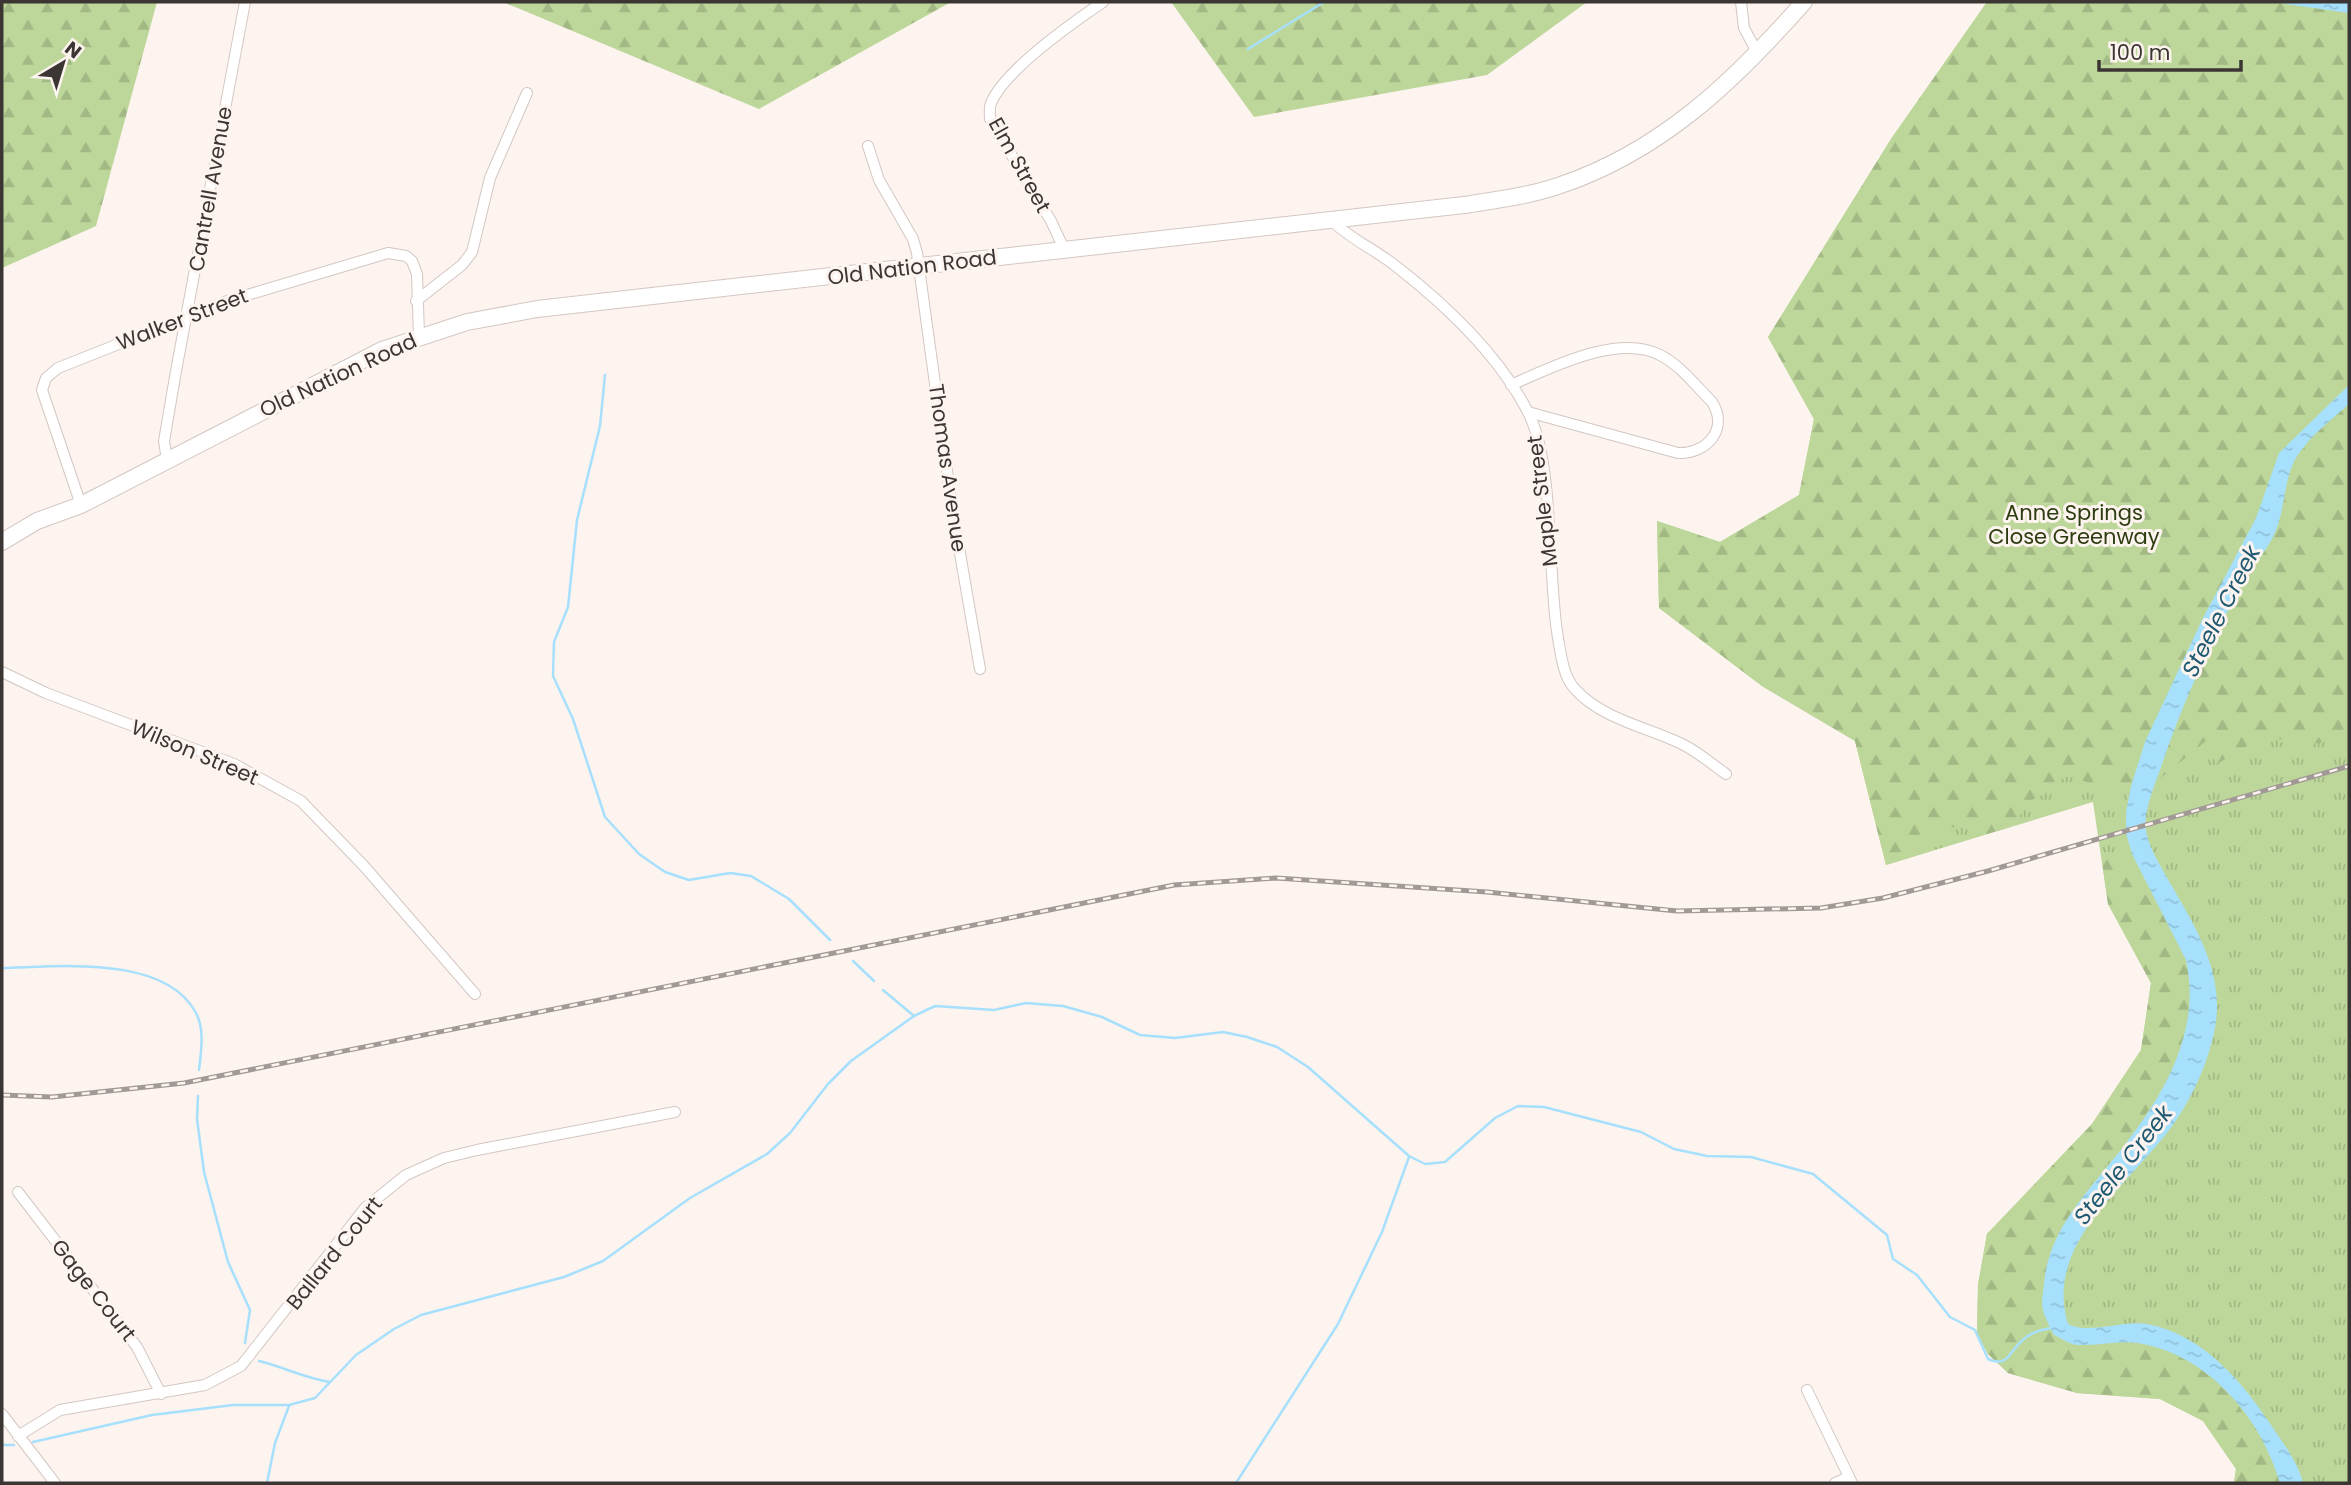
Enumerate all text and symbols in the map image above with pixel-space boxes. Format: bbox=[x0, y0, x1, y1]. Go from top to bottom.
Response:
north arrow bbox=[28, 28, 98, 98]
scale bar bbox=[2099, 28, 2241, 72]
text: N bbox=[59, 35, 87, 65]
text: 100 m bbox=[2110, 38, 2170, 67]
street label: Cantrell Avenue bbox=[181, 104, 239, 274]
street label: Elm Street bbox=[982, 112, 1058, 218]
street label: Old Nation Road bbox=[826, 242, 998, 292]
street label: Walker Street bbox=[112, 281, 252, 357]
street label: Old Nation Road bbox=[255, 326, 421, 424]
street label: Thomas Avenue bbox=[922, 382, 974, 554]
street label: Maple Street bbox=[1520, 434, 1564, 568]
park label: Anne Springs Close Greenway bbox=[1988, 498, 2160, 551]
water label: Steele Creek bbox=[2174, 539, 2268, 682]
street label: Wilson Street bbox=[127, 712, 263, 792]
water label: Steele Creek bbox=[2066, 1098, 2181, 1231]
street label: Ballard Court bbox=[279, 1190, 389, 1316]
street label: Gage Court bbox=[45, 1233, 143, 1347]

